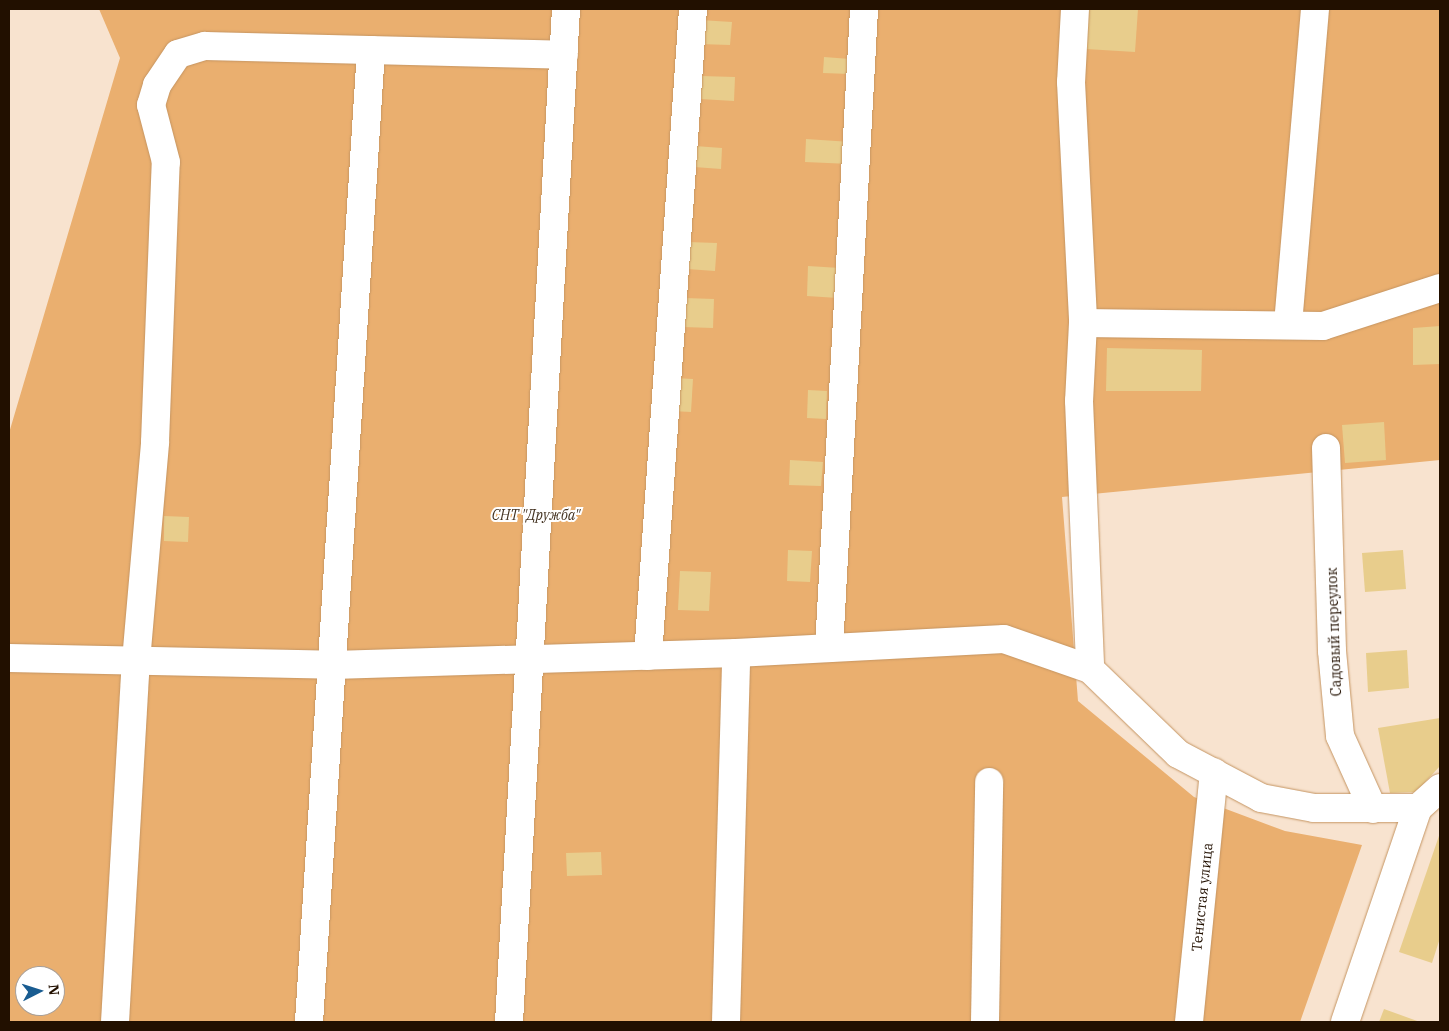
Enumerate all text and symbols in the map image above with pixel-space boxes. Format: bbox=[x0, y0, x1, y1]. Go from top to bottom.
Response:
park label: СНТ "Дружба" bbox=[492, 507, 580, 523]
street label: Садовый переулок bbox=[1323, 567, 1345, 697]
street label: Тенистая улица bbox=[1188, 842, 1216, 952]
north arrow bbox=[15, 966, 65, 1016]
text: N bbox=[44, 983, 63, 996]

